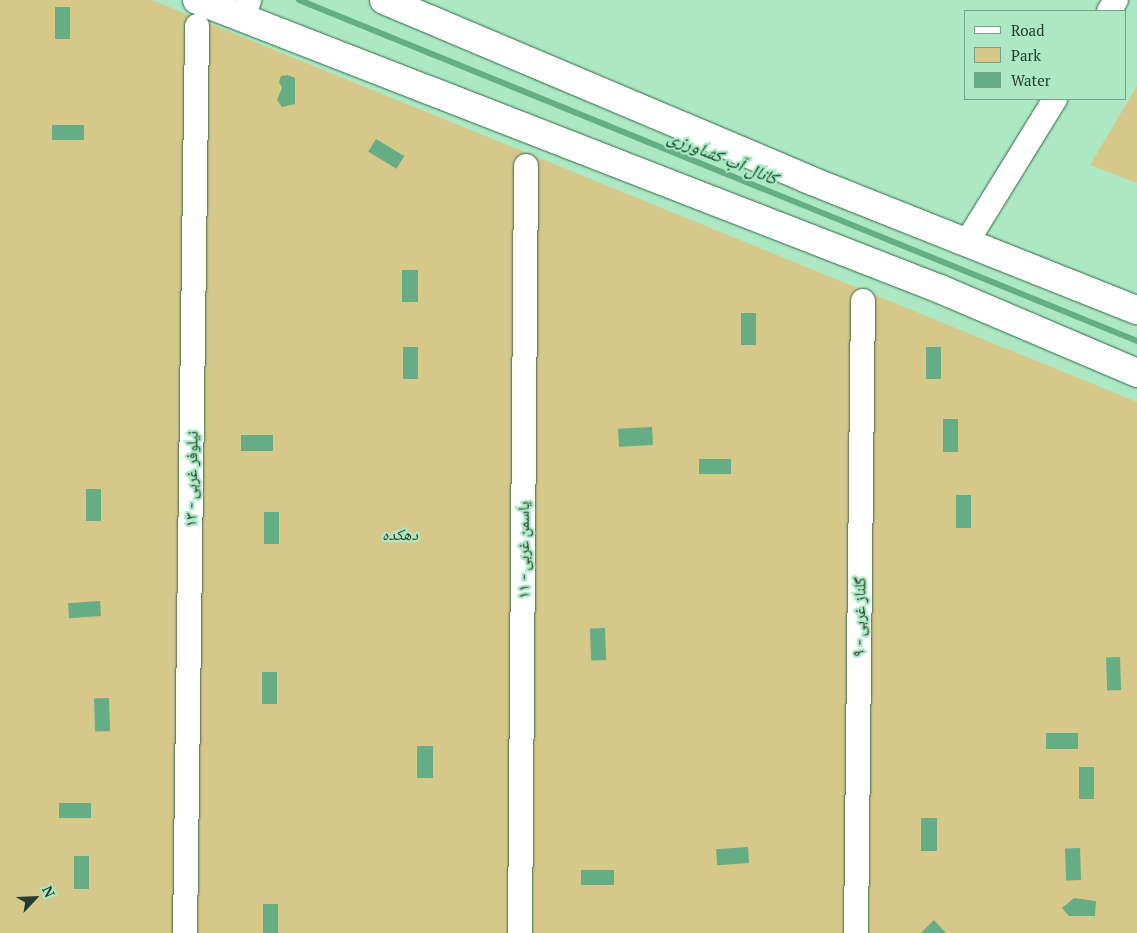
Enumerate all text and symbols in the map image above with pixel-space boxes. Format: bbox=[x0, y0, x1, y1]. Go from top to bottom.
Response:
legend bbox=[964, 10, 1127, 100]
text: Road bbox=[1011, 20, 1044, 40]
text: Park bbox=[1011, 45, 1041, 65]
text: Water bbox=[1011, 70, 1050, 90]
water label: کانال آب کشاورزی bbox=[665, 125, 781, 189]
street label: نیلوفر غربی - ۱۳ bbox=[181, 430, 201, 528]
street label: یاسمن غربی - ۱۱ bbox=[513, 501, 533, 599]
park label: دهکده bbox=[382, 524, 418, 544]
street label: گلناز غربی - ۹ bbox=[849, 576, 869, 658]
north arrow bbox=[10, 873, 60, 923]
text: N bbox=[38, 883, 60, 900]

